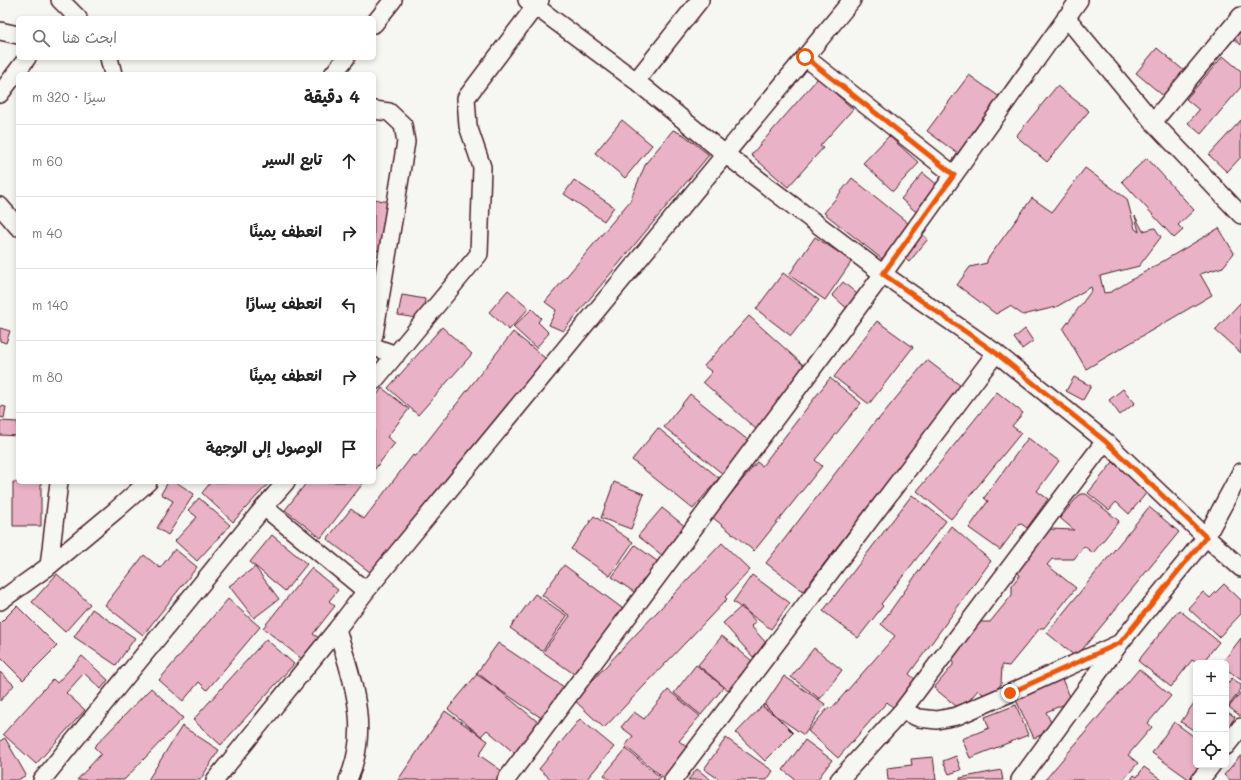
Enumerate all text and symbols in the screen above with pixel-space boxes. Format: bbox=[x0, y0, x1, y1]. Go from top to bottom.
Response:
search box bbox=[16, 16, 376, 60]
icon: search bbox=[30, 27, 52, 49]
text: ابحث هنا bbox=[62, 27, 117, 47]
route start bbox=[796, 48, 814, 66]
text: 4 دقيقة bbox=[304, 85, 360, 107]
text: سيرًا · 320 m bbox=[32, 88, 106, 105]
text: تابع السير bbox=[263, 149, 322, 169]
icon: ahead bbox=[338, 150, 360, 172]
text: 60 m bbox=[32, 152, 62, 169]
text: انعطف يمينًا bbox=[250, 221, 322, 241]
icon: right bbox=[338, 222, 360, 244]
text: 40 m bbox=[32, 224, 62, 241]
text: انعطف يسارًا bbox=[246, 293, 322, 313]
icon: left bbox=[338, 294, 360, 316]
text: 140 m bbox=[32, 296, 68, 313]
text: انعطف يمينًا bbox=[250, 365, 322, 385]
icon: right bbox=[338, 366, 360, 388]
text: 80 m bbox=[32, 368, 62, 385]
text: الوصول إلى الوجهة bbox=[206, 437, 322, 457]
icon: arrive bbox=[338, 438, 360, 460]
map controls bbox=[1193, 660, 1229, 768]
button: + bbox=[1193, 660, 1229, 696]
route end bbox=[1001, 684, 1019, 702]
button: − bbox=[1193, 696, 1229, 732]
button: locate bbox=[1193, 732, 1229, 768]

